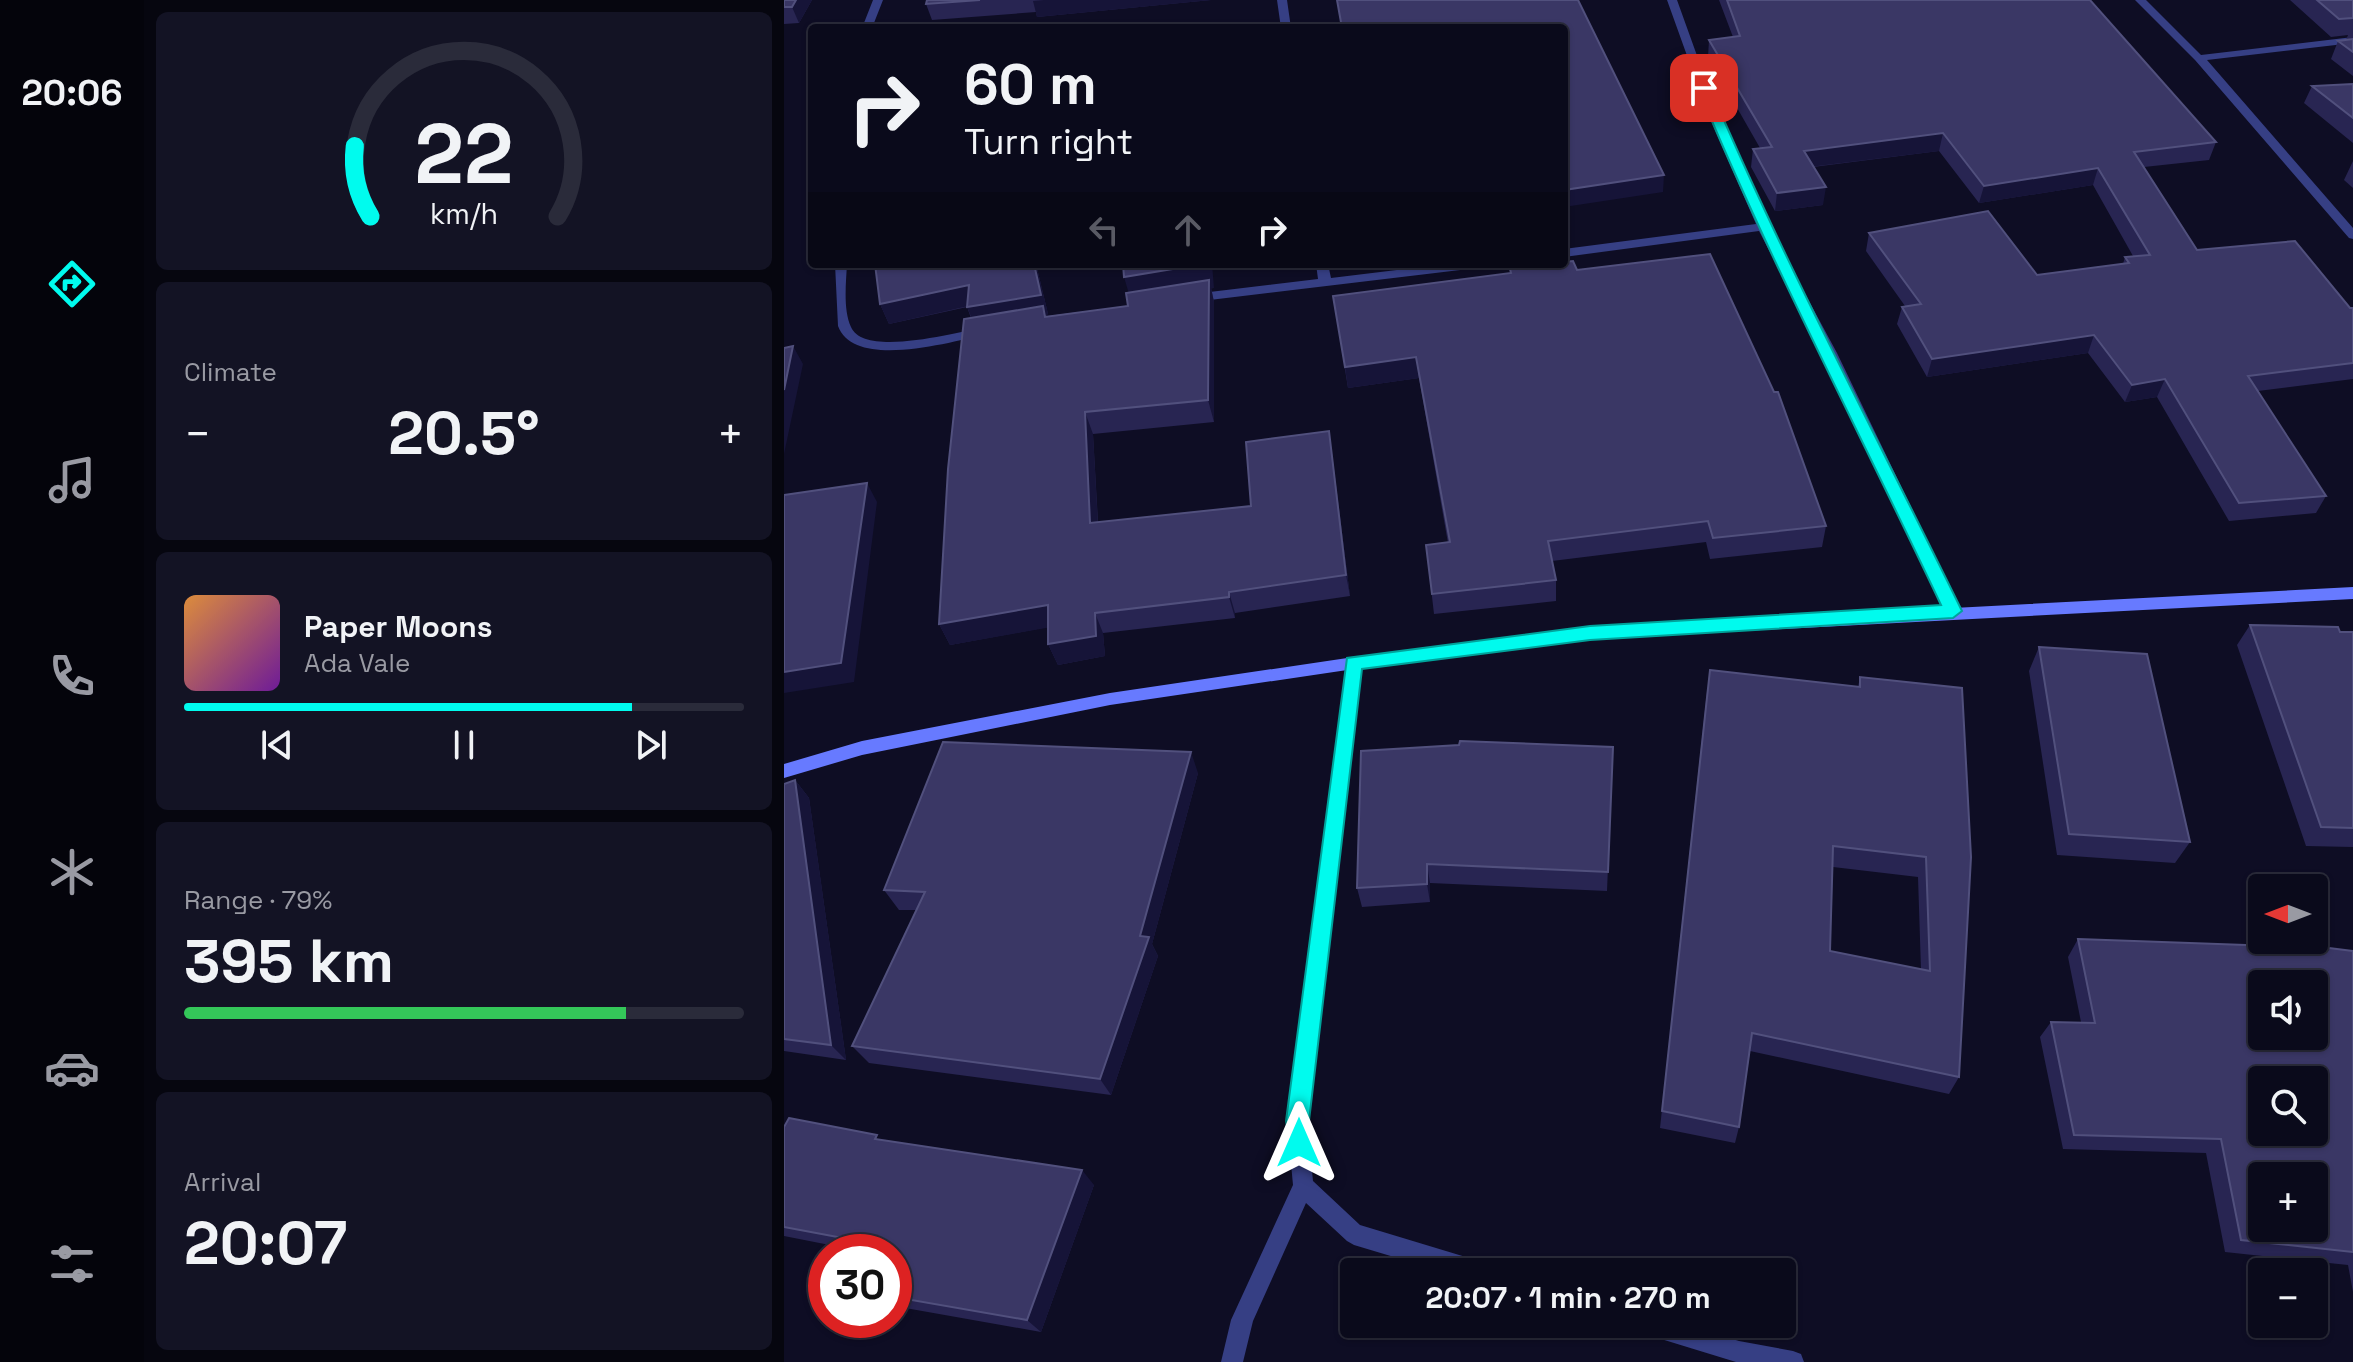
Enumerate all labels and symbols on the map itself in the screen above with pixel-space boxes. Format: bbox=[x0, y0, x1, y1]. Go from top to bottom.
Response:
pin bbox=[1670, 54, 1738, 122]
north arrow bbox=[2248, 874, 2328, 954]
position arrow bbox=[1257, 1101, 1341, 1185]
speed limit sign: 30 bbox=[808, 1234, 912, 1338]

